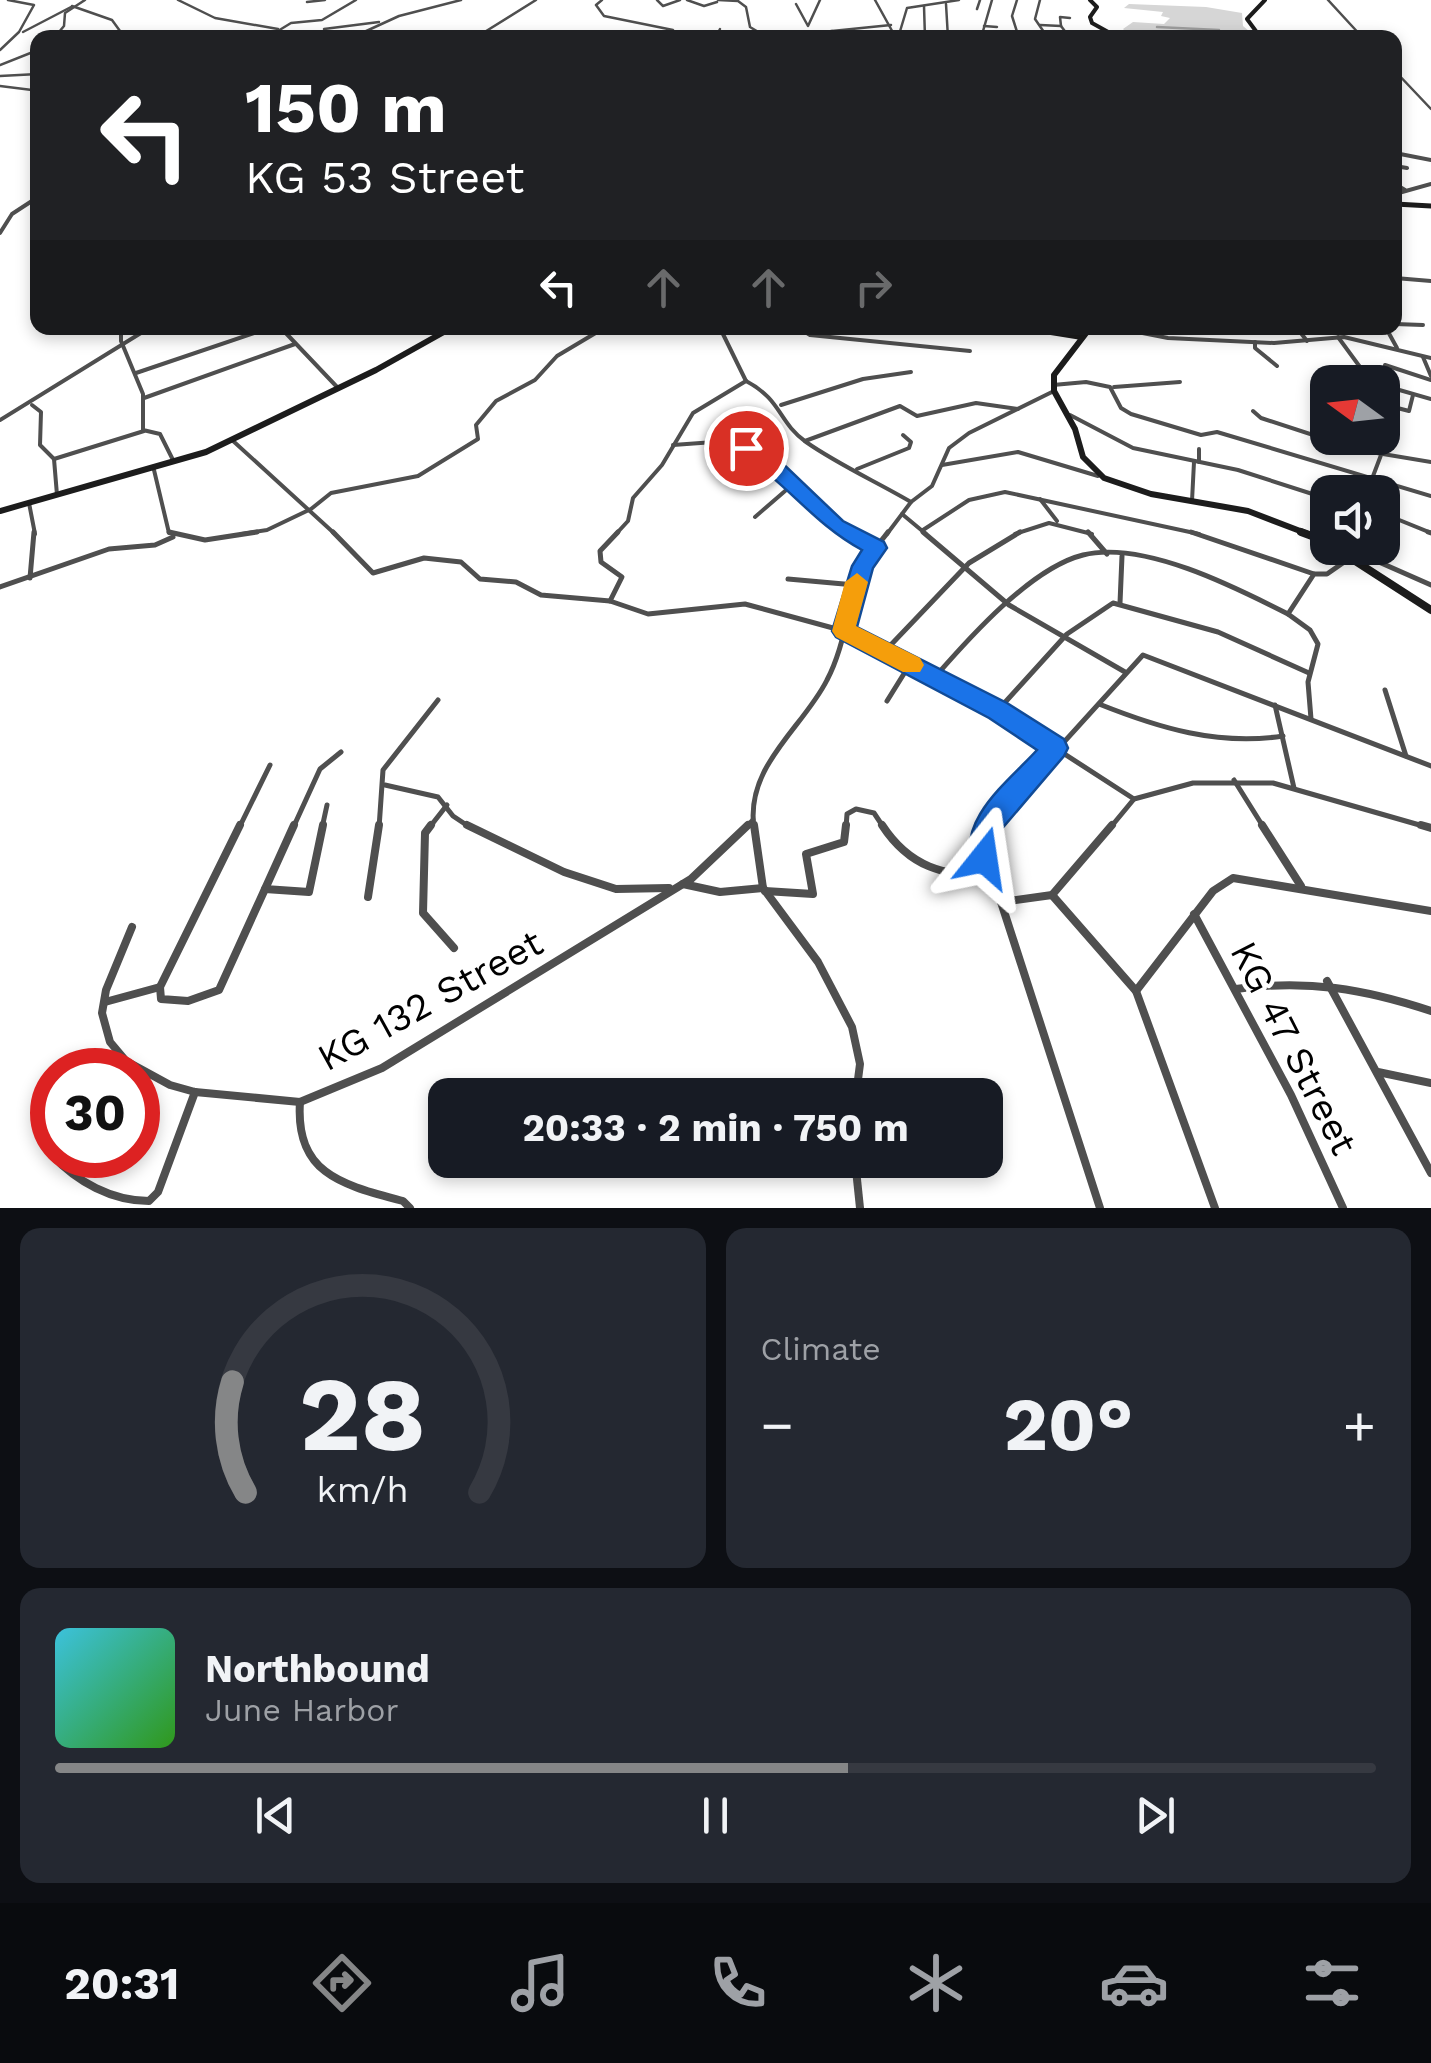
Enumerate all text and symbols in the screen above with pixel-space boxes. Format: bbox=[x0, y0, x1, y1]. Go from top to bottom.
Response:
text: 150 m bbox=[245, 67, 447, 149]
icon: left bbox=[80, 70, 210, 200]
text: KG 53 Street bbox=[245, 151, 524, 204]
icon: left bbox=[531, 260, 586, 315]
icon: ahead bbox=[636, 260, 691, 315]
icon: ahead bbox=[741, 260, 796, 315]
icon: right bbox=[846, 260, 901, 315]
north arrow bbox=[1310, 365, 1400, 455]
map controls bbox=[1310, 365, 1400, 565]
pin bbox=[704, 406, 789, 491]
icon: arrive bbox=[719, 421, 774, 476]
button: sound bbox=[1310, 475, 1400, 565]
position arrow bbox=[932, 806, 1036, 910]
street label: KG 132 Street bbox=[310, 920, 550, 1080]
street label: KG 47 Street bbox=[1221, 934, 1367, 1162]
speed limit sign: 30 bbox=[30, 1048, 160, 1178]
text: 20:33 · 2 min · 750 m bbox=[522, 1106, 909, 1150]
text: Climate bbox=[761, 1330, 881, 1368]
text: 28 bbox=[299, 1353, 426, 1475]
text: 20° bbox=[1003, 1380, 1133, 1468]
text: − bbox=[761, 1393, 794, 1457]
text: + bbox=[1343, 1393, 1376, 1457]
text: km/h bbox=[317, 1469, 409, 1511]
text: Northbound bbox=[205, 1647, 430, 1691]
text: June Harbor bbox=[205, 1691, 399, 1729]
icon: previous bbox=[248, 1788, 303, 1843]
icon: pause bbox=[688, 1788, 743, 1843]
icon: next bbox=[1128, 1788, 1183, 1843]
icon: directions bbox=[307, 1948, 377, 2018]
icon: music bbox=[505, 1948, 575, 2018]
icon: phone bbox=[703, 1948, 773, 2018]
icon: climate bbox=[901, 1948, 971, 2018]
icon: car bbox=[1099, 1948, 1169, 2018]
icon: filters bbox=[1297, 1948, 1367, 2018]
text: 20:31 bbox=[64, 1957, 179, 2010]

